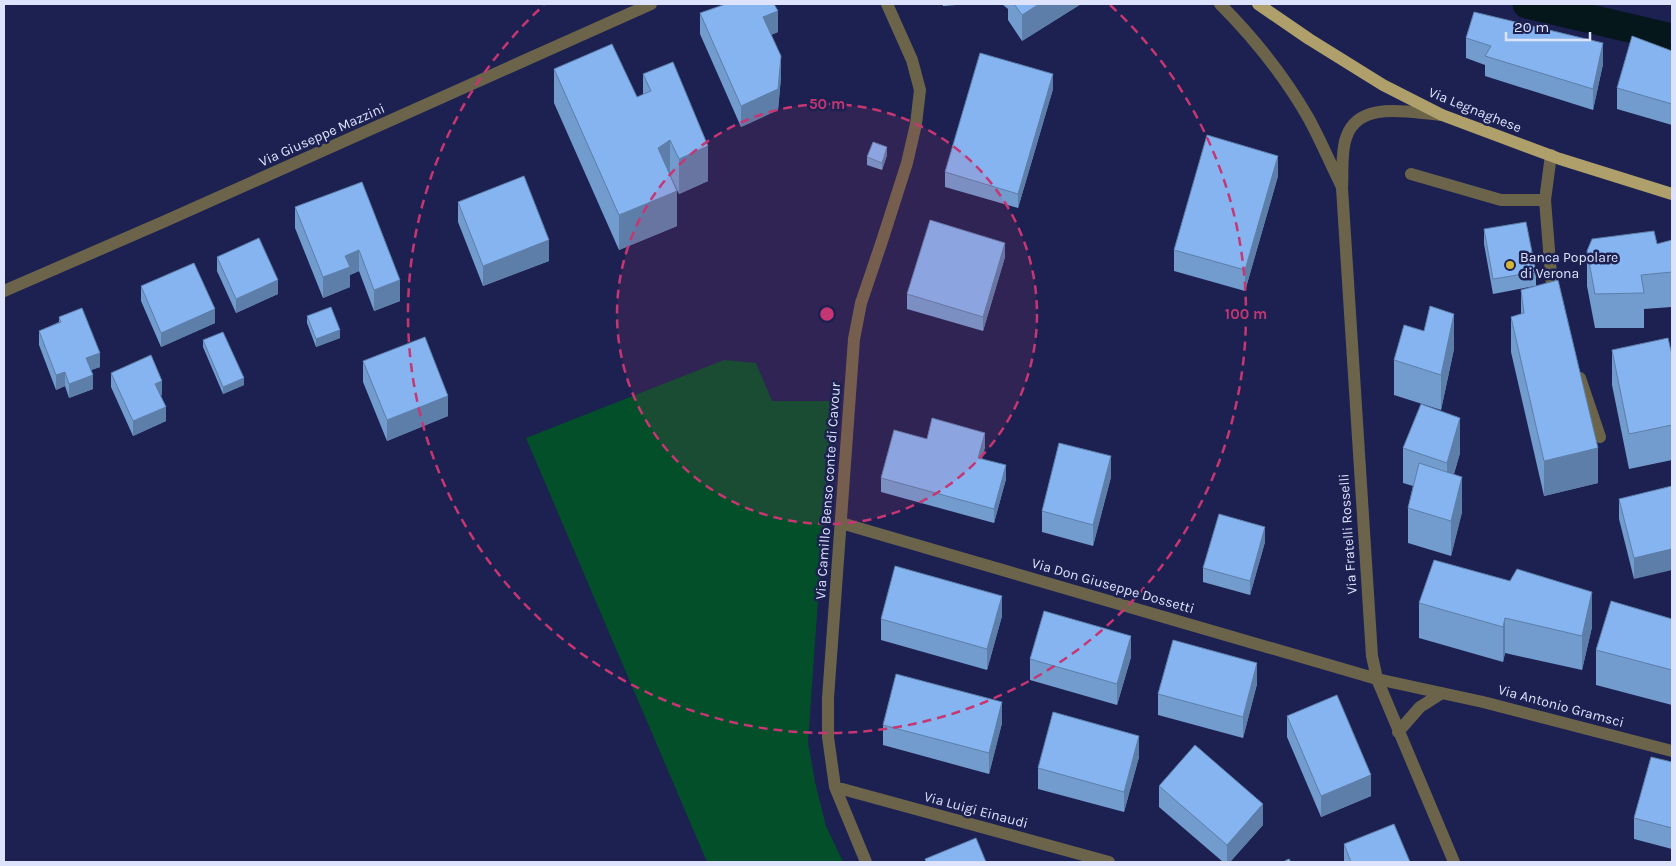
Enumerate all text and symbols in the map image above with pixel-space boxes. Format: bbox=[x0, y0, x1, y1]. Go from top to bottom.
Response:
scale bar bbox=[1506, 10, 1590, 42]
text: 20 m bbox=[1514, 18, 1549, 36]
street label: Via Legnaghese bbox=[1426, 84, 1524, 136]
text: 50 m bbox=[809, 95, 845, 113]
street label: Via Giuseppe Mazzini bbox=[257, 100, 387, 170]
place label: Banca Popolare di Verona bbox=[1520, 249, 1618, 282]
marker: Banca Popolare di Verona bbox=[1504, 259, 1516, 271]
centre of rings bbox=[818, 305, 836, 323]
text: 100 m bbox=[1225, 305, 1267, 323]
street label: Via Camillo Benso conte di Cavour bbox=[812, 381, 844, 600]
street label: Via Fratelli Rosselli bbox=[1335, 473, 1361, 595]
street label: Via Don Giuseppe Dossetti bbox=[1030, 555, 1196, 617]
street label: Via Antonio Gramsci bbox=[1496, 681, 1626, 731]
street label: Via Luigi Einaudi bbox=[922, 788, 1030, 832]

